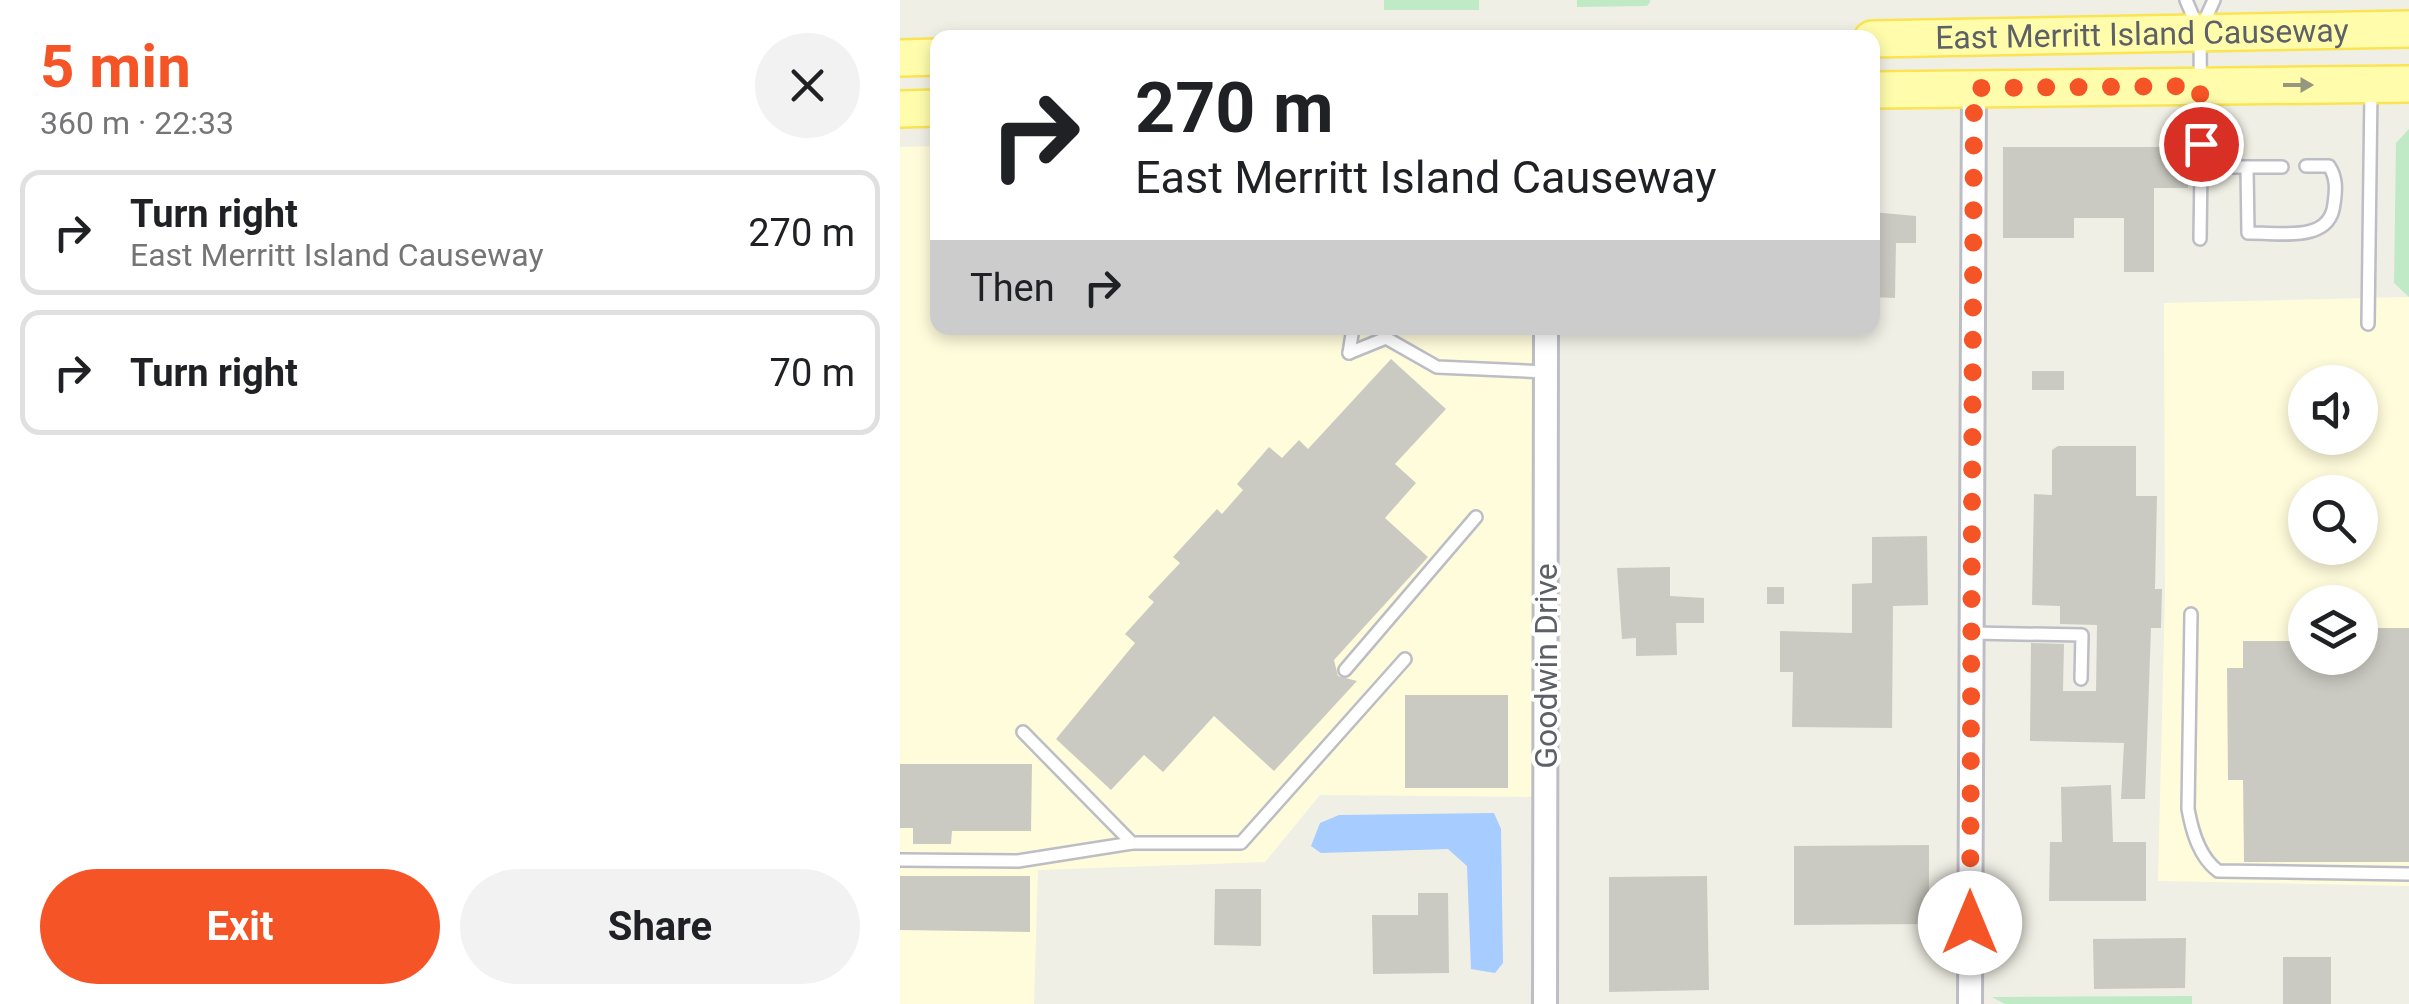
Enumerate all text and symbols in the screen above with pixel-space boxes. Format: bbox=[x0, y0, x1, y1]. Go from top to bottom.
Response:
street label: East Merritt Island Causeway bbox=[1935, 11, 2349, 57]
text: 5 min bbox=[40, 31, 191, 102]
button: close bbox=[755, 33, 860, 138]
text: 270 m bbox=[1135, 67, 1334, 149]
icon: right bbox=[970, 70, 1100, 200]
one-way arrow bbox=[2282, 77, 2314, 93]
pin bbox=[2159, 102, 2244, 187]
text: 360 m · 22:33 bbox=[40, 104, 234, 142]
icon: arrive bbox=[2174, 117, 2229, 172]
text: East Merritt Island Causeway bbox=[1135, 151, 1717, 204]
text: Turn right bbox=[130, 192, 298, 236]
icon: right bbox=[45, 205, 100, 260]
text: 270 m bbox=[748, 211, 855, 255]
text: East Merritt Island Causeway bbox=[130, 236, 544, 274]
icon: right bbox=[1075, 260, 1130, 315]
text: Then bbox=[970, 266, 1055, 310]
icon: right bbox=[45, 345, 100, 400]
text: Turn right bbox=[130, 351, 298, 395]
text: 70 m bbox=[770, 351, 855, 395]
map controls bbox=[2288, 365, 2378, 675]
button: sound bbox=[2288, 365, 2378, 455]
button: search bbox=[2288, 475, 2378, 565]
street label: Goodwin Drive bbox=[1527, 563, 1565, 769]
button: layers bbox=[2288, 585, 2378, 675]
button: Exit bbox=[40, 869, 440, 984]
button: Share bbox=[460, 869, 860, 984]
position arrow bbox=[1918, 871, 2022, 975]

